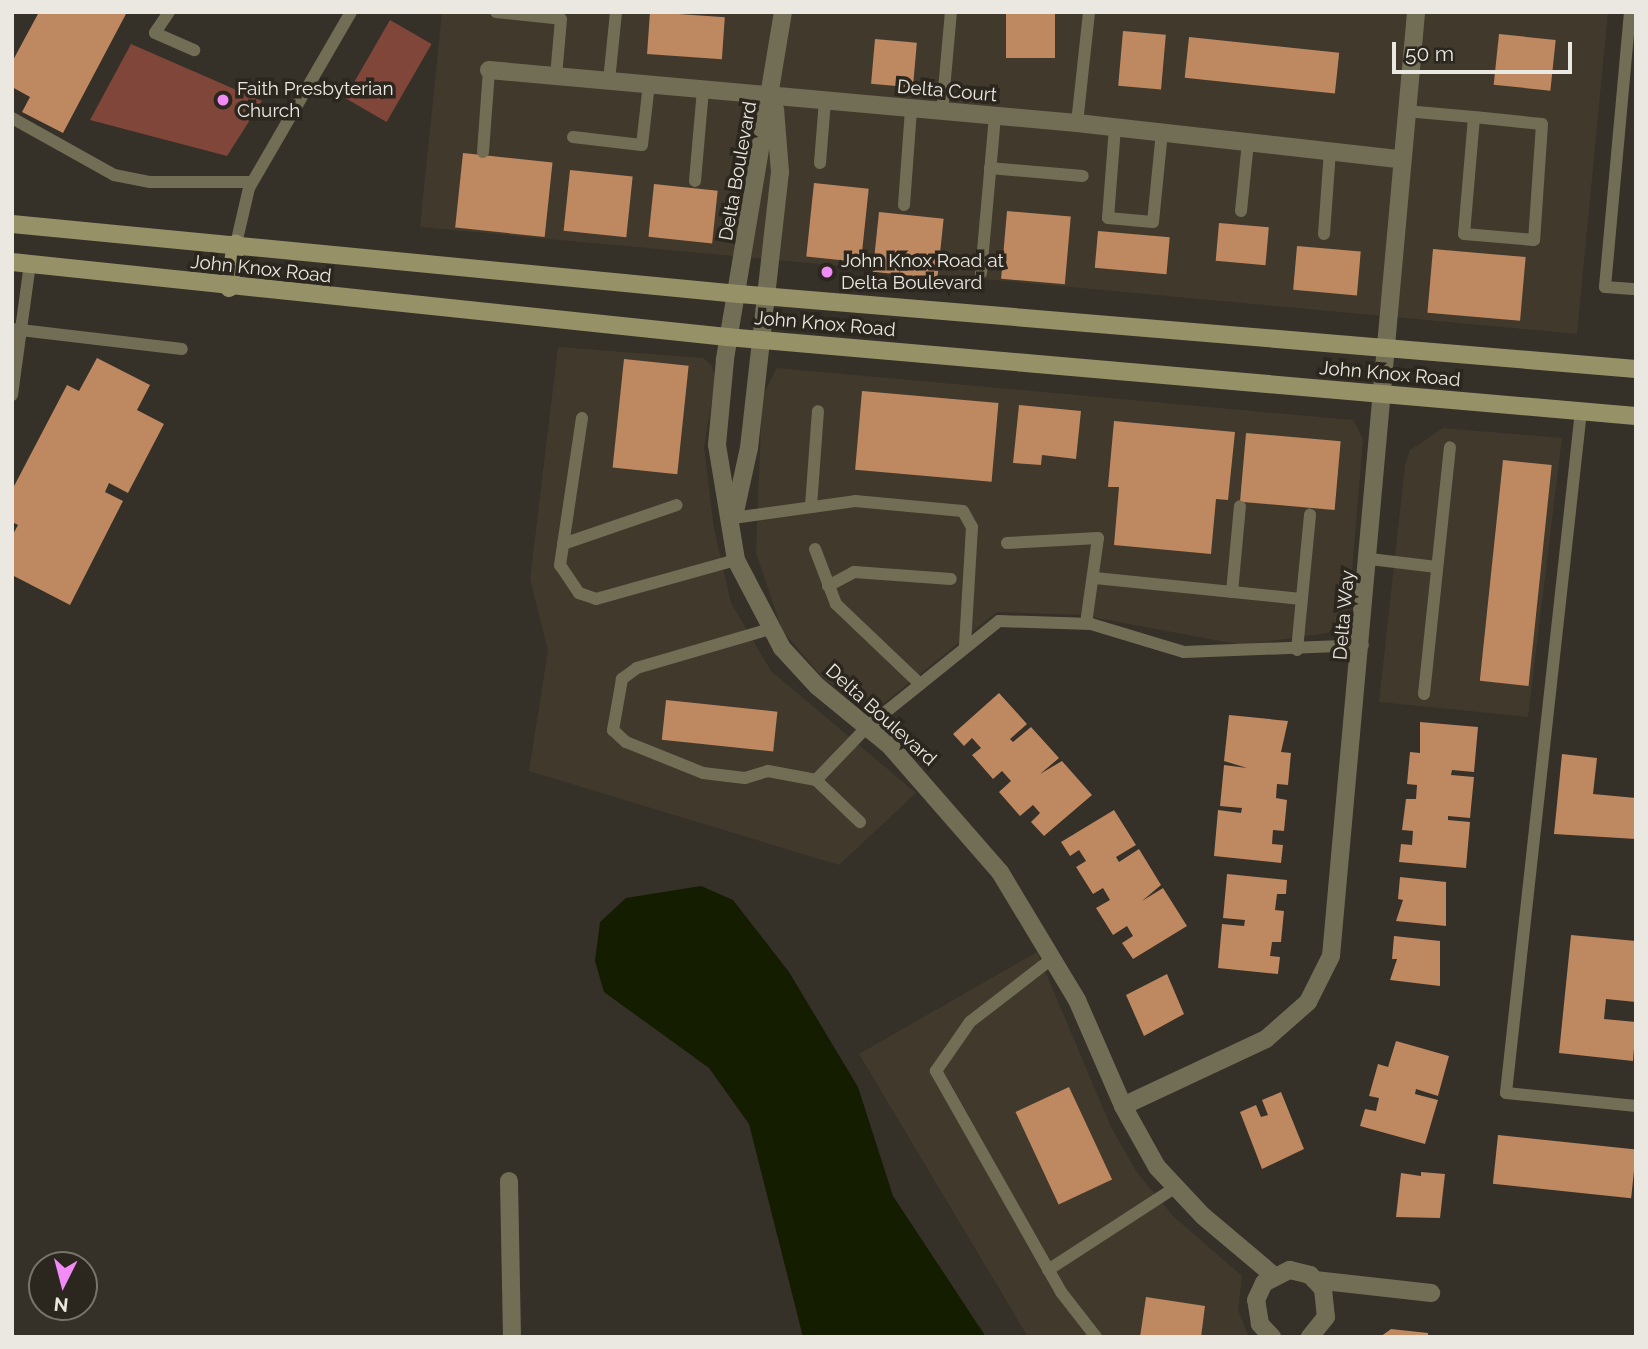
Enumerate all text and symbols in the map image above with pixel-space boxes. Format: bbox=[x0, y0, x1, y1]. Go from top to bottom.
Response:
scale bar bbox=[1396, 28, 1576, 72]
text: 50 m bbox=[1405, 41, 1454, 66]
street label: Delta Court bbox=[896, 75, 998, 107]
place label: Faith Presbyterian Church bbox=[237, 78, 394, 122]
marker: Faith Presbyterian Church bbox=[215, 92, 231, 108]
street label: Delta Boulevard bbox=[715, 99, 761, 243]
street label: John Knox Road bbox=[189, 250, 333, 288]
place label: John Knox Road at Delta Boulevard bbox=[841, 250, 1004, 294]
marker: John Knox Road at Delta Boulevard bbox=[819, 264, 835, 280]
street label: John Knox Road bbox=[754, 306, 896, 342]
street label: John Knox Road bbox=[1319, 356, 1461, 392]
street label: Delta Way bbox=[1329, 569, 1359, 661]
street label: Delta Boulevard bbox=[821, 659, 941, 771]
north arrow bbox=[28, 1251, 98, 1321]
text: N bbox=[53, 1293, 69, 1317]

